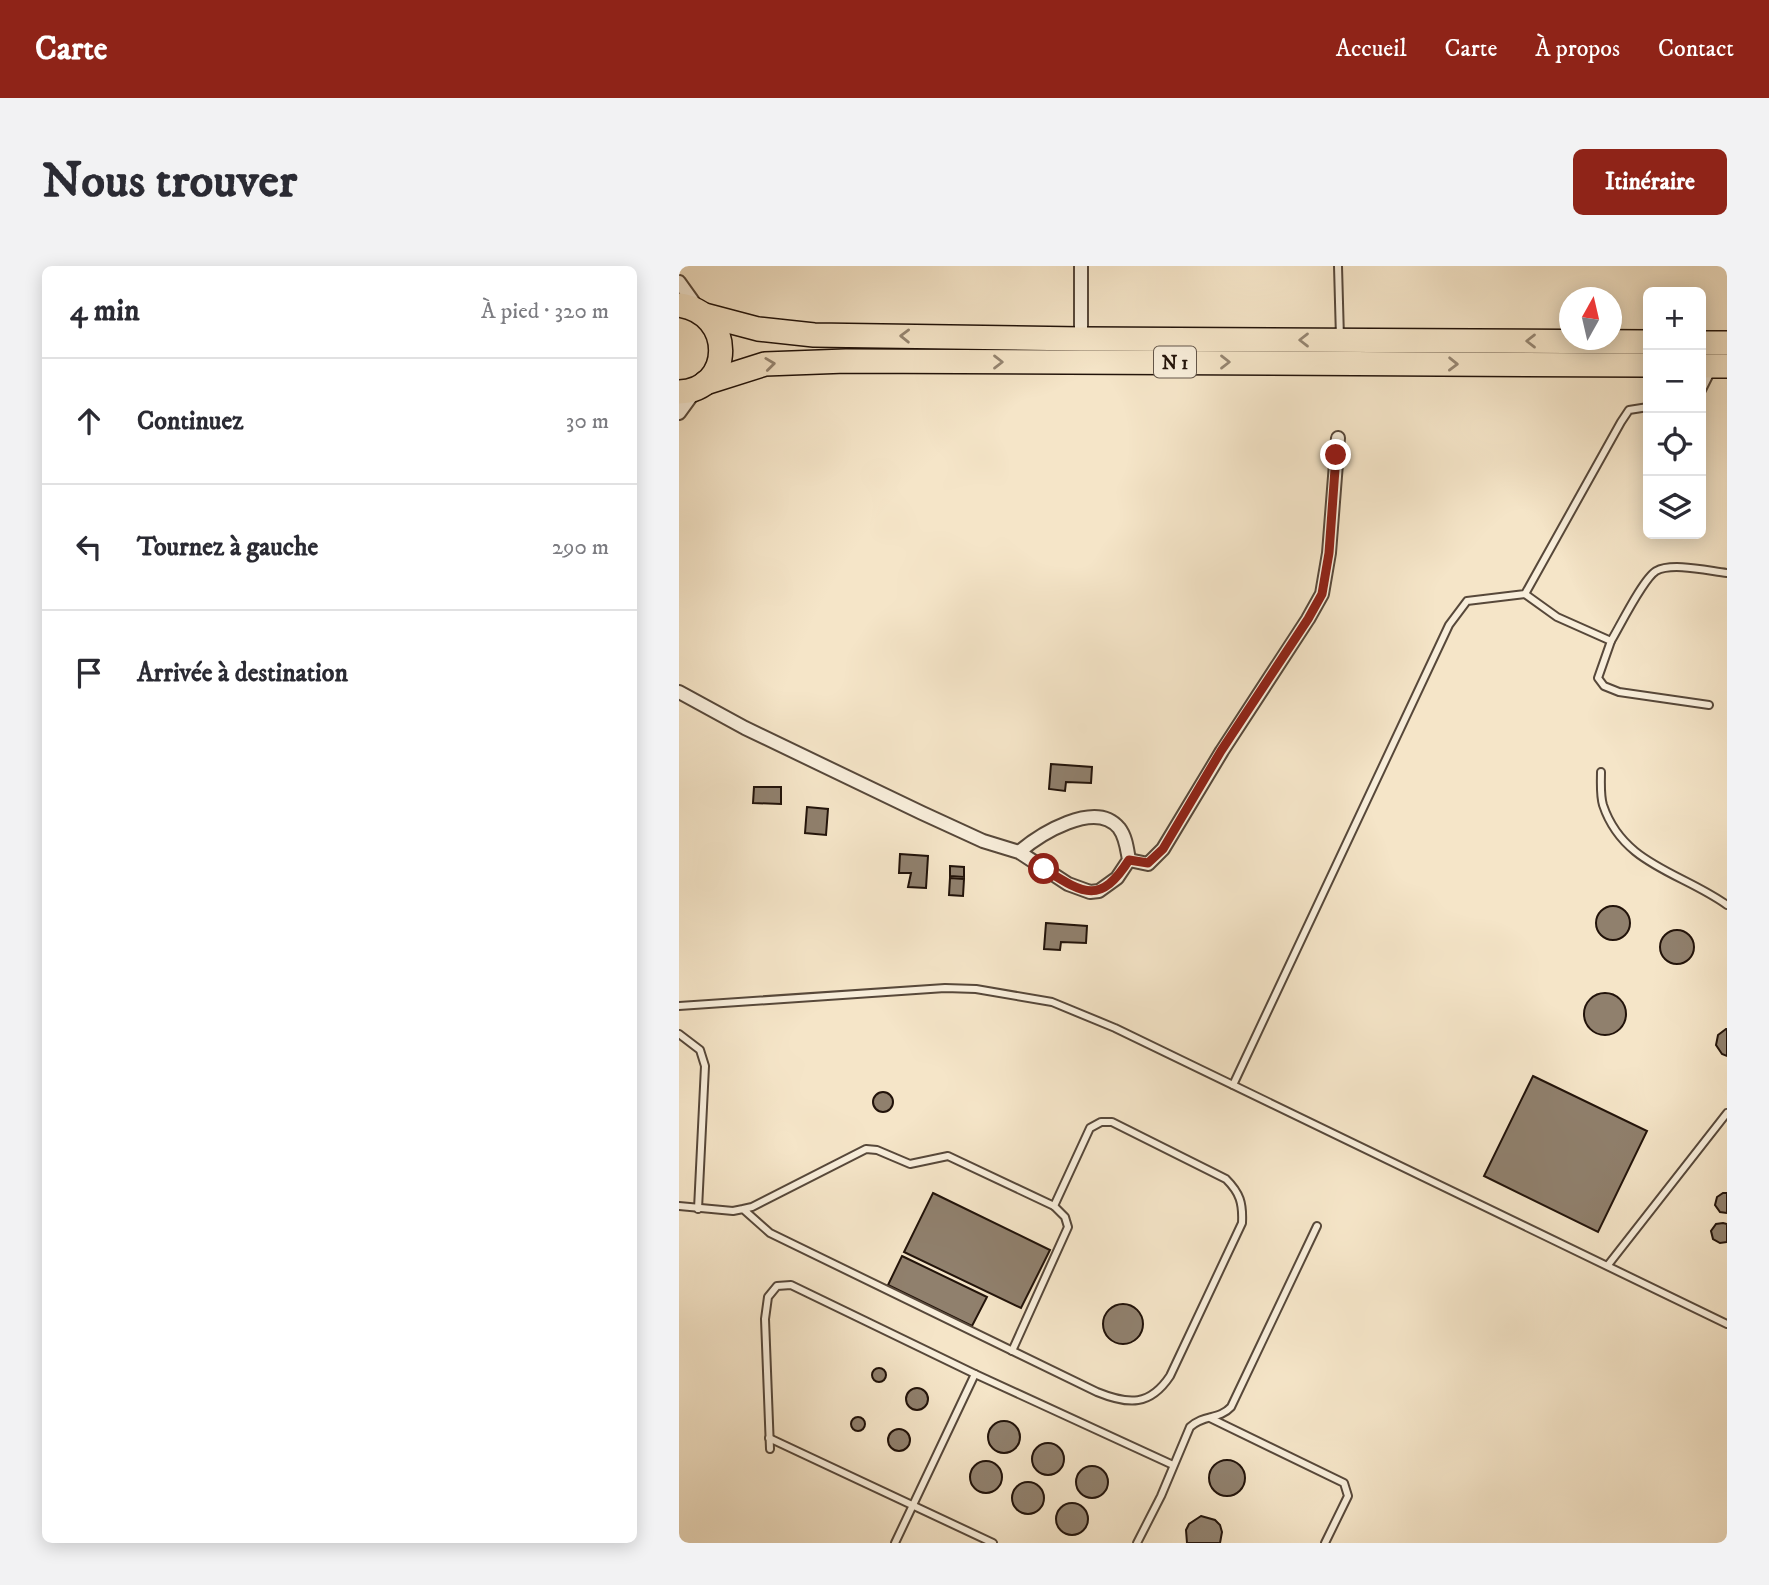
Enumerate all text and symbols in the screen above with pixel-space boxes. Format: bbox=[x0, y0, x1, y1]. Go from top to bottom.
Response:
text: Carte bbox=[35, 29, 107, 70]
text: Accueil bbox=[1336, 34, 1407, 64]
text: Carte bbox=[1445, 34, 1497, 64]
text: À propos bbox=[1535, 34, 1620, 64]
text: Contact bbox=[1658, 34, 1734, 64]
button: Itinéraire bbox=[1573, 149, 1727, 215]
text: Nous trouver bbox=[42, 151, 297, 213]
north arrow bbox=[1559, 287, 1622, 350]
map controls bbox=[1643, 287, 1706, 539]
button: + bbox=[1643, 287, 1706, 350]
text: 4 min bbox=[70, 293, 140, 330]
text: À pied · 320 m bbox=[481, 297, 609, 326]
one-way arrow bbox=[899, 329, 910, 344]
one-way arrow bbox=[1298, 332, 1308, 348]
one-way arrow bbox=[1525, 333, 1536, 349]
road number: N 1 bbox=[1154, 346, 1196, 377]
button: − bbox=[1643, 350, 1706, 413]
one-way arrow bbox=[993, 354, 1003, 370]
one-way arrow bbox=[1220, 354, 1231, 370]
one-way arrow bbox=[1447, 356, 1458, 371]
one-way arrow bbox=[764, 357, 776, 372]
icon: ahead bbox=[70, 402, 108, 440]
text: Continuez bbox=[137, 405, 243, 438]
text: 30 m bbox=[566, 407, 609, 436]
button: locate bbox=[1643, 413, 1706, 476]
route end bbox=[1320, 439, 1351, 470]
button: layers bbox=[1643, 476, 1706, 539]
icon: left bbox=[70, 528, 108, 566]
text: Tournez à gauche bbox=[137, 531, 318, 564]
text: 290 m bbox=[552, 533, 609, 562]
icon: arrive bbox=[70, 654, 108, 692]
text: Arrivée à destination bbox=[137, 657, 348, 690]
route start bbox=[1028, 853, 1059, 884]

